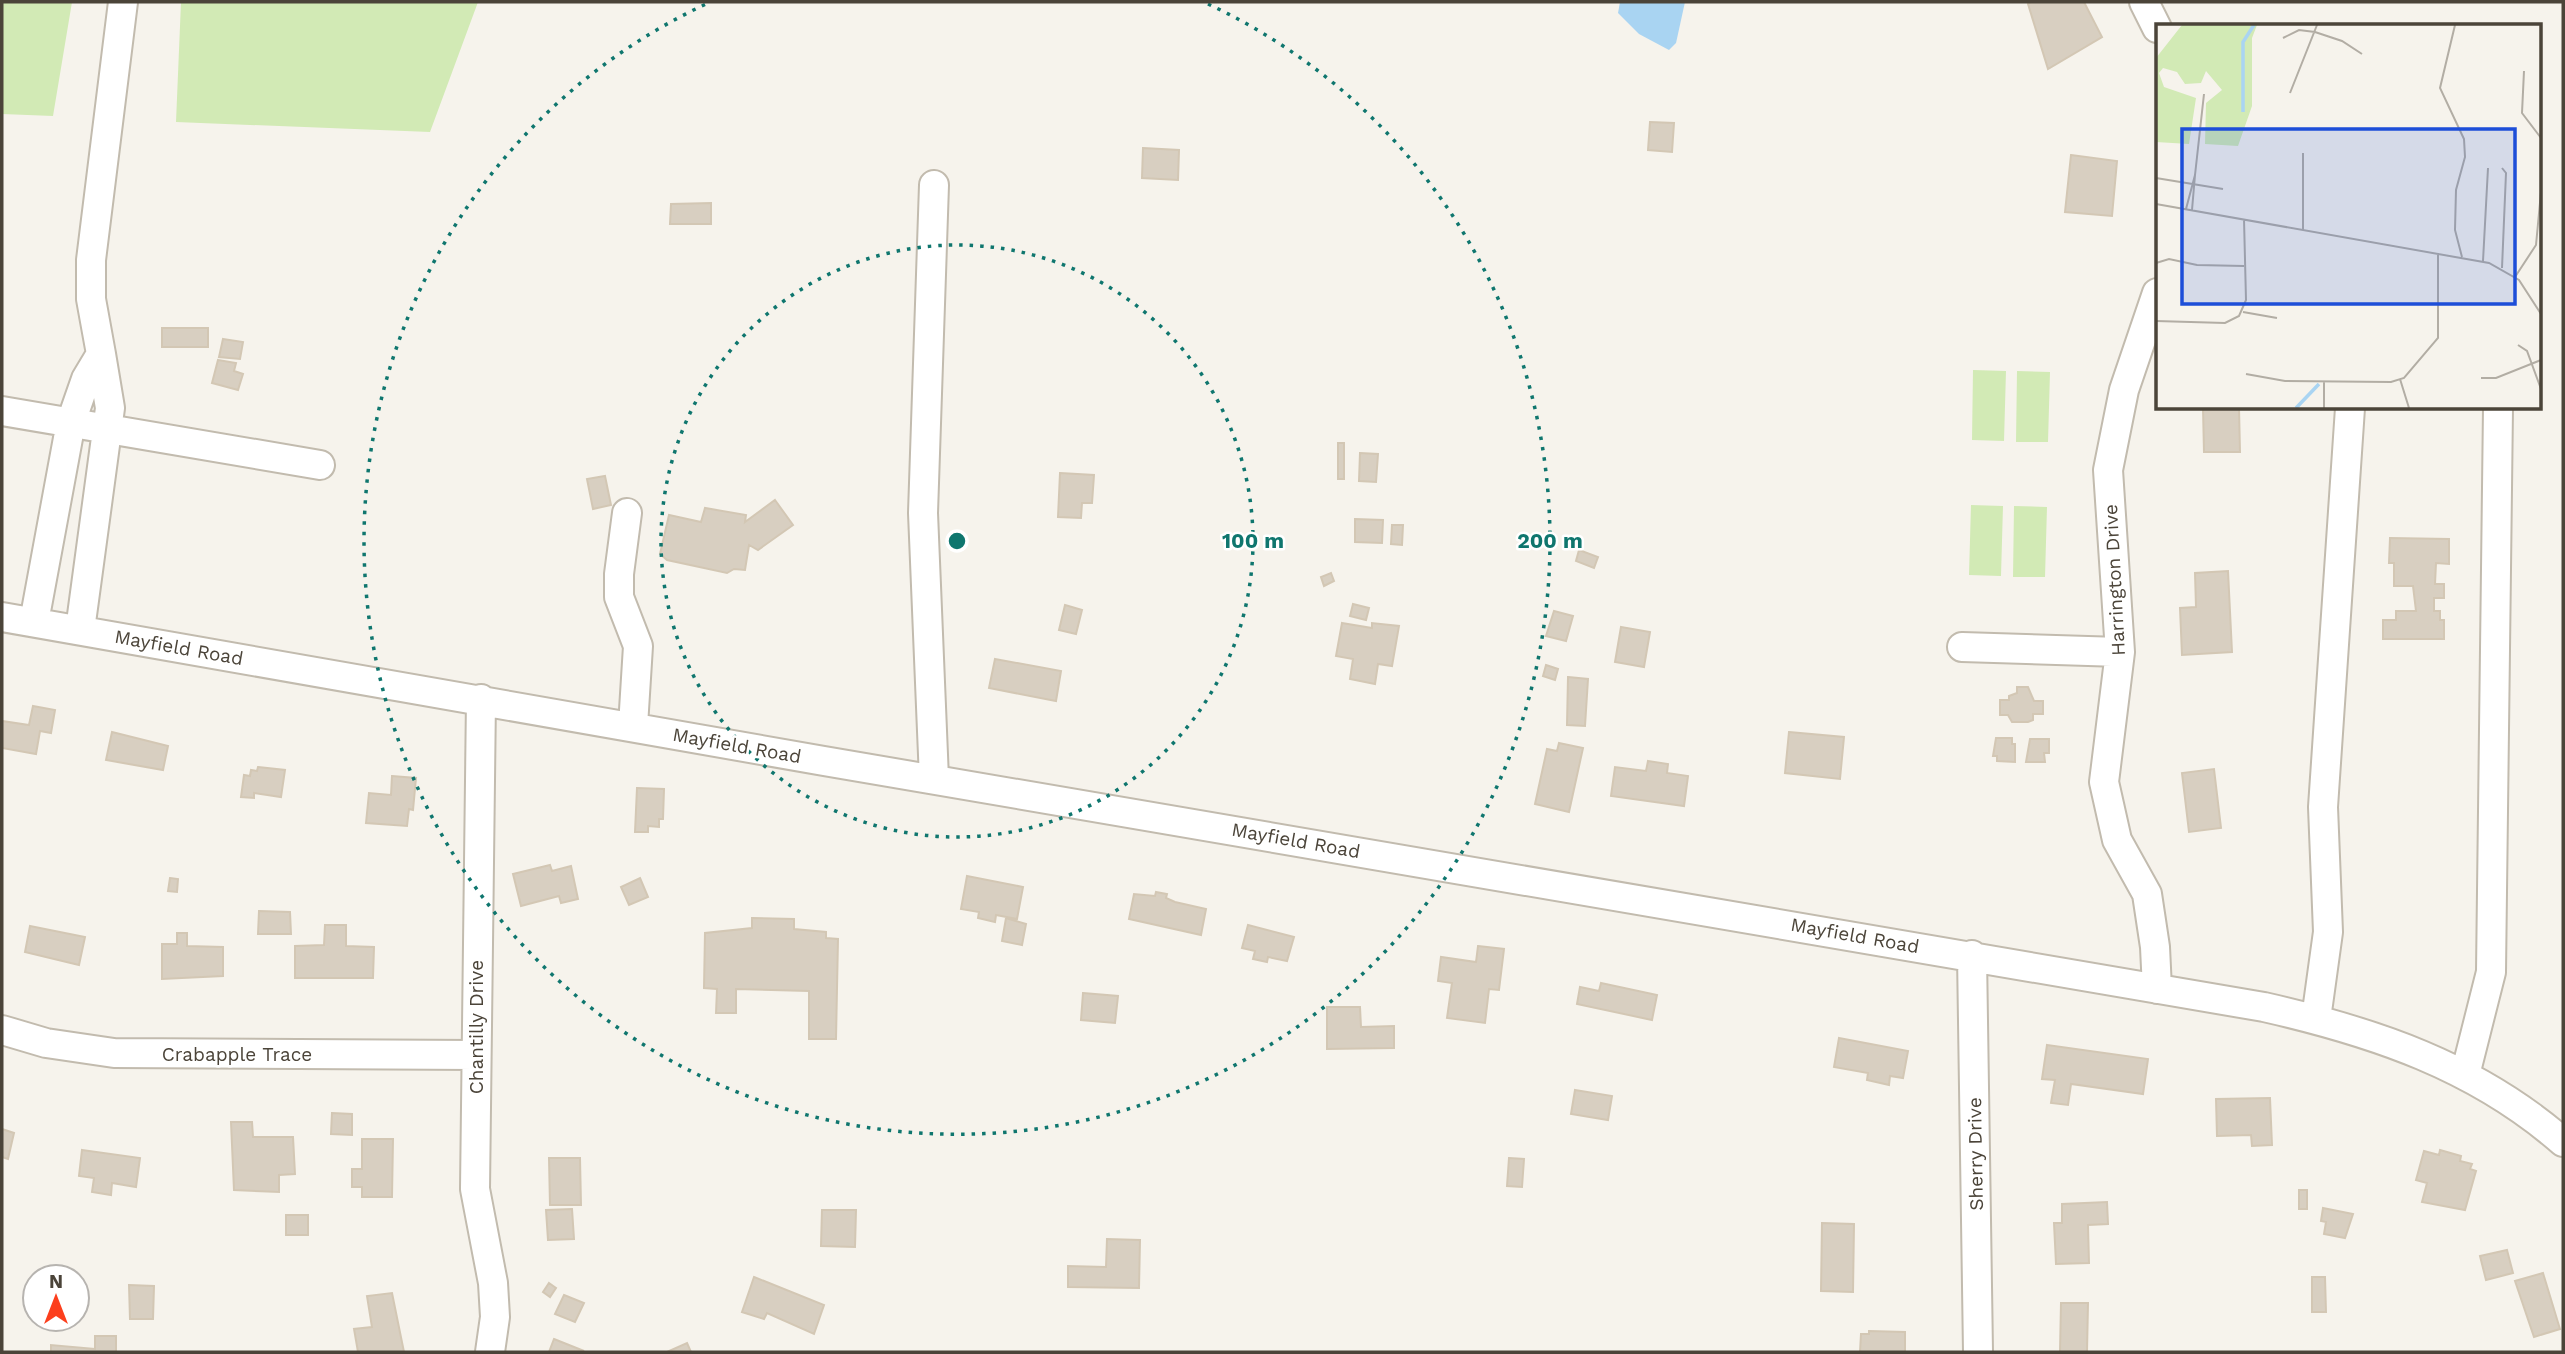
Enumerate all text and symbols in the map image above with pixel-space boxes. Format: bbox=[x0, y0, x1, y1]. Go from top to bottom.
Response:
inset map bbox=[2156, 24, 2540, 410]
street label: Harrington Drive bbox=[2099, 504, 2130, 656]
text: 100 m bbox=[1222, 528, 1284, 553]
text: 200 m bbox=[1517, 528, 1583, 553]
centre of rings bbox=[945, 529, 969, 553]
street label: Mayfield Road bbox=[113, 625, 245, 670]
street label: Mayfield Road bbox=[671, 723, 803, 768]
street label: Mayfield Road bbox=[1230, 818, 1362, 863]
street label: Mayfield Road bbox=[1789, 913, 1921, 958]
street label: Chantilly Drive bbox=[465, 960, 488, 1094]
street label: Crabapple Trace bbox=[162, 1043, 312, 1066]
street label: Sherry Drive bbox=[1963, 1097, 1988, 1211]
north arrow bbox=[21, 1263, 91, 1333]
text: N bbox=[49, 1270, 63, 1293]

